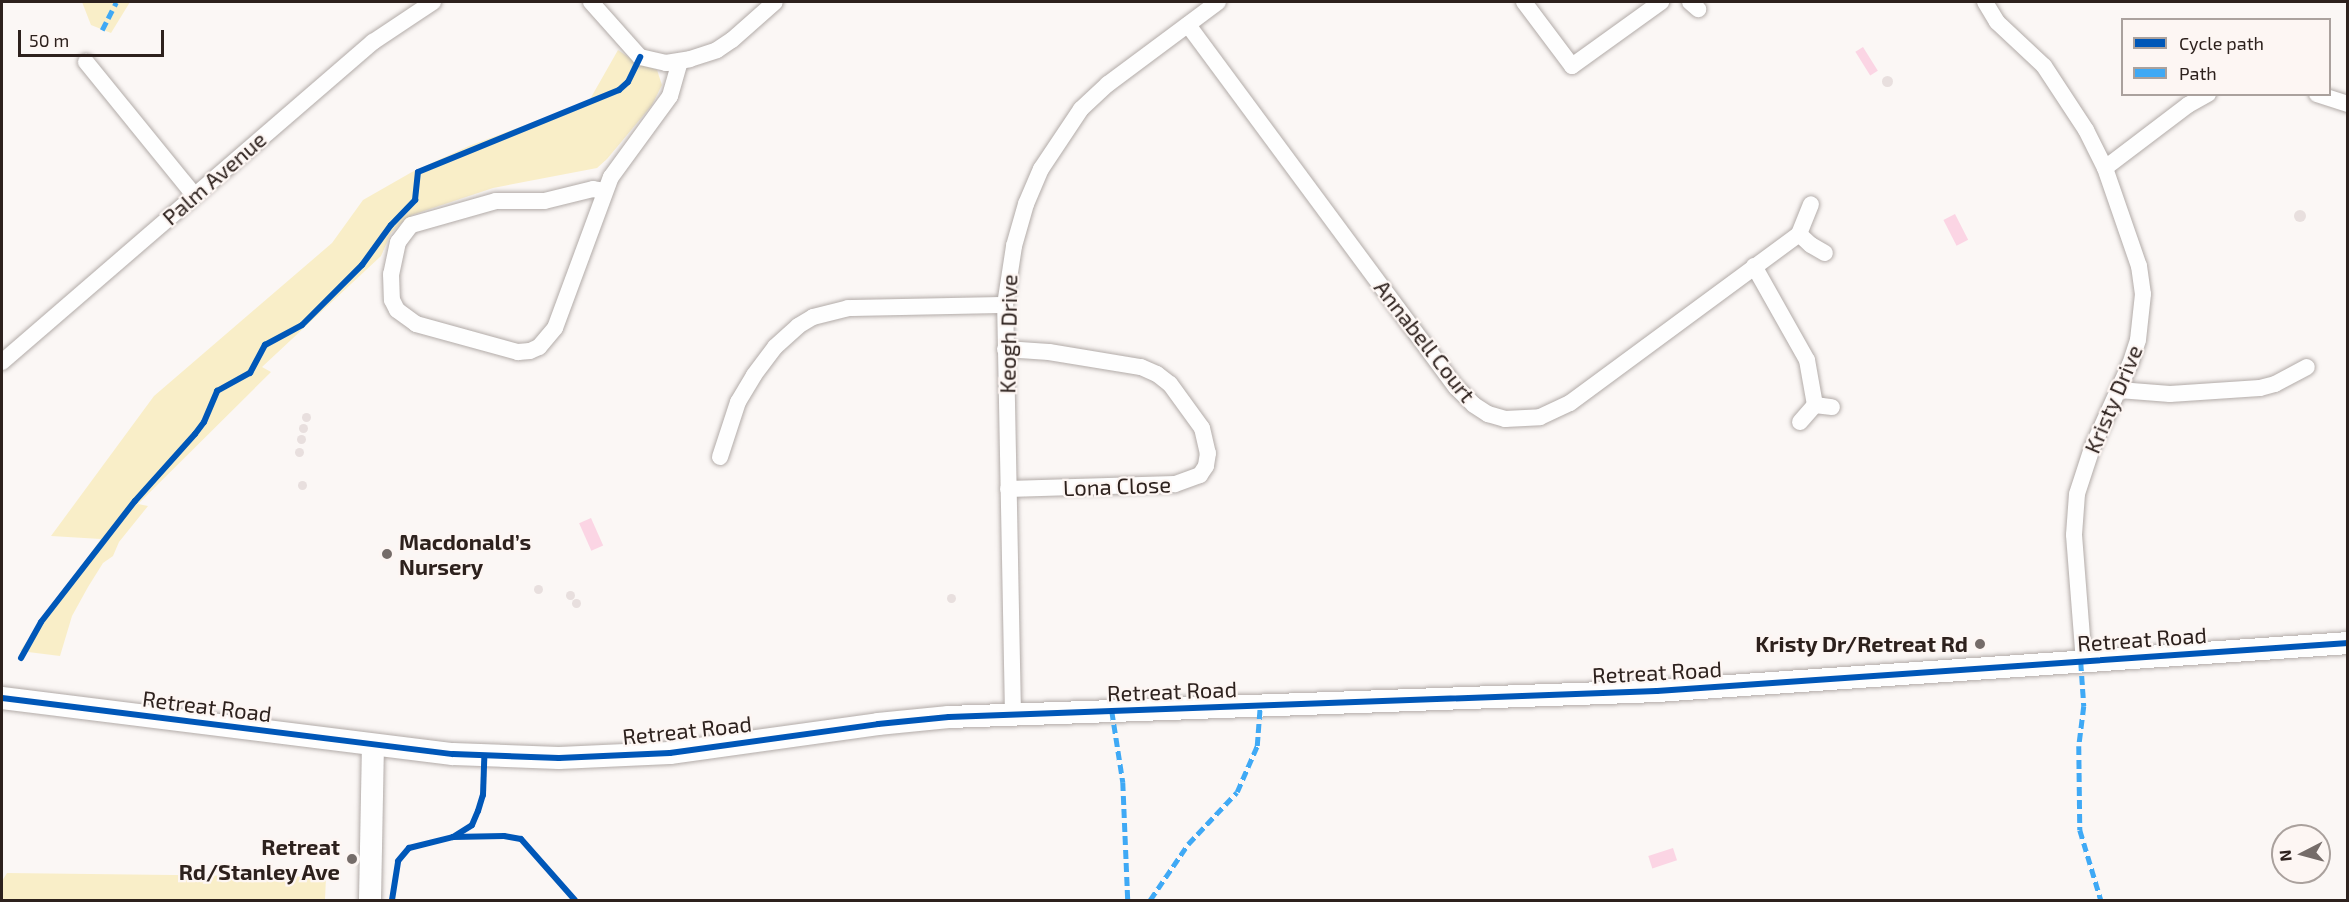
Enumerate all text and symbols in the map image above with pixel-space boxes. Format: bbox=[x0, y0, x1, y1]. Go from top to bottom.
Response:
scale bar bbox=[21, 18, 166, 56]
legend bbox=[2121, 18, 2331, 96]
text: 50 m bbox=[29, 29, 69, 51]
text: Cycle path bbox=[2179, 32, 2264, 54]
text: Path bbox=[2179, 62, 2217, 84]
street label: Palm Avenue bbox=[157, 126, 271, 230]
street label: Keogh Drive bbox=[994, 274, 1022, 394]
street label: Annabell Court bbox=[1369, 274, 1481, 408]
street label: Kristy Drive bbox=[2078, 341, 2148, 457]
street label: Lona Close bbox=[1063, 471, 1171, 501]
place label: Macdonald’s Nursery bbox=[399, 528, 531, 580]
marker: Macdonald’s Nursery bbox=[380, 547, 394, 561]
street label: Retreat Road bbox=[2076, 621, 2208, 657]
place label: Kristy Dr/Retreat Rd bbox=[1755, 631, 1968, 657]
marker: Kristy Dr/Retreat Rd bbox=[1973, 637, 1987, 651]
street label: Retreat Road bbox=[1591, 655, 1723, 689]
street label: Retreat Road bbox=[1107, 676, 1237, 706]
street label: Retreat Road bbox=[141, 685, 273, 727]
street label: Retreat Road bbox=[621, 710, 753, 750]
north arrow bbox=[2271, 824, 2331, 884]
place label: Retreat Rd/Stanley Ave bbox=[178, 833, 340, 884]
text: N bbox=[2275, 849, 2295, 862]
marker: Retreat Rd/Stanley Ave bbox=[345, 852, 359, 866]

